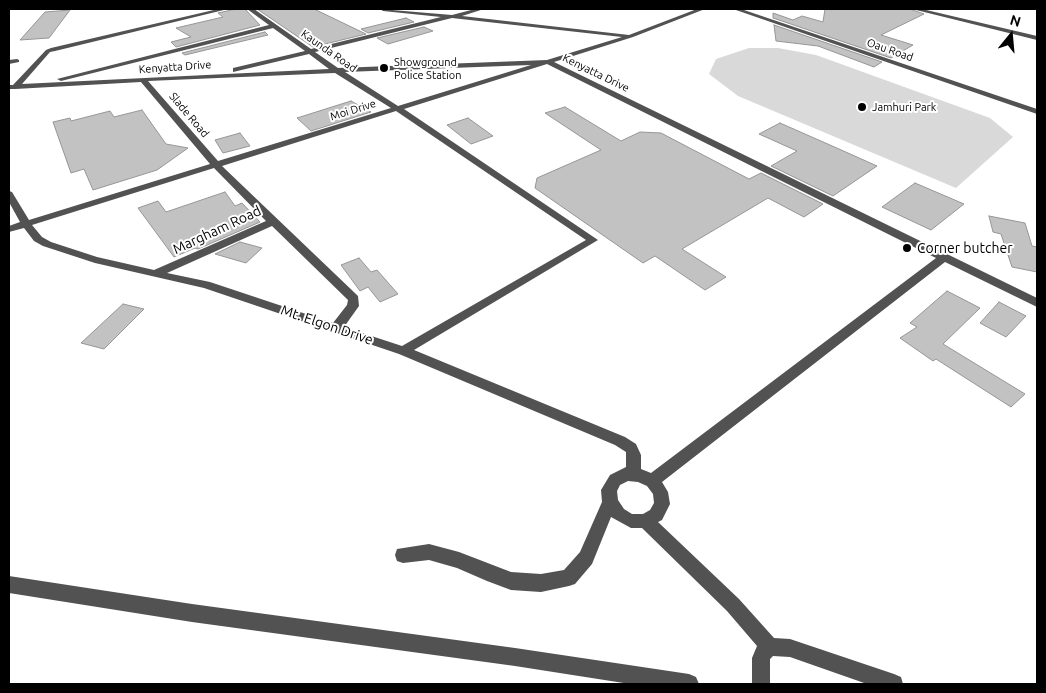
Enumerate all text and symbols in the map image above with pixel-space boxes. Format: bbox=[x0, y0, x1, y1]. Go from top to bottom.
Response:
north arrow bbox=[986, 10, 1036, 60]
text: N bbox=[1008, 11, 1023, 30]
street label: Kaunda Road bbox=[299, 27, 359, 75]
street label: Oau Road bbox=[865, 36, 915, 64]
street label: Kenyatta Drive bbox=[560, 51, 632, 95]
place label: Showground Police Station bbox=[394, 55, 462, 81]
street label: Kenyatta Drive bbox=[138, 58, 212, 76]
marker: Showground Police Station bbox=[378, 62, 390, 74]
street label: Slade Road bbox=[166, 90, 212, 140]
street label: Moi Drive bbox=[329, 97, 377, 123]
place label: Jamhuri Park bbox=[872, 100, 936, 114]
marker: Jamhuri Park bbox=[856, 101, 868, 113]
street label: Margham Road bbox=[170, 202, 264, 258]
place label: Corner butcher bbox=[917, 240, 1012, 256]
marker: Corner butcher bbox=[901, 242, 913, 254]
street label: Mt. Elgon Drive bbox=[279, 301, 375, 349]

